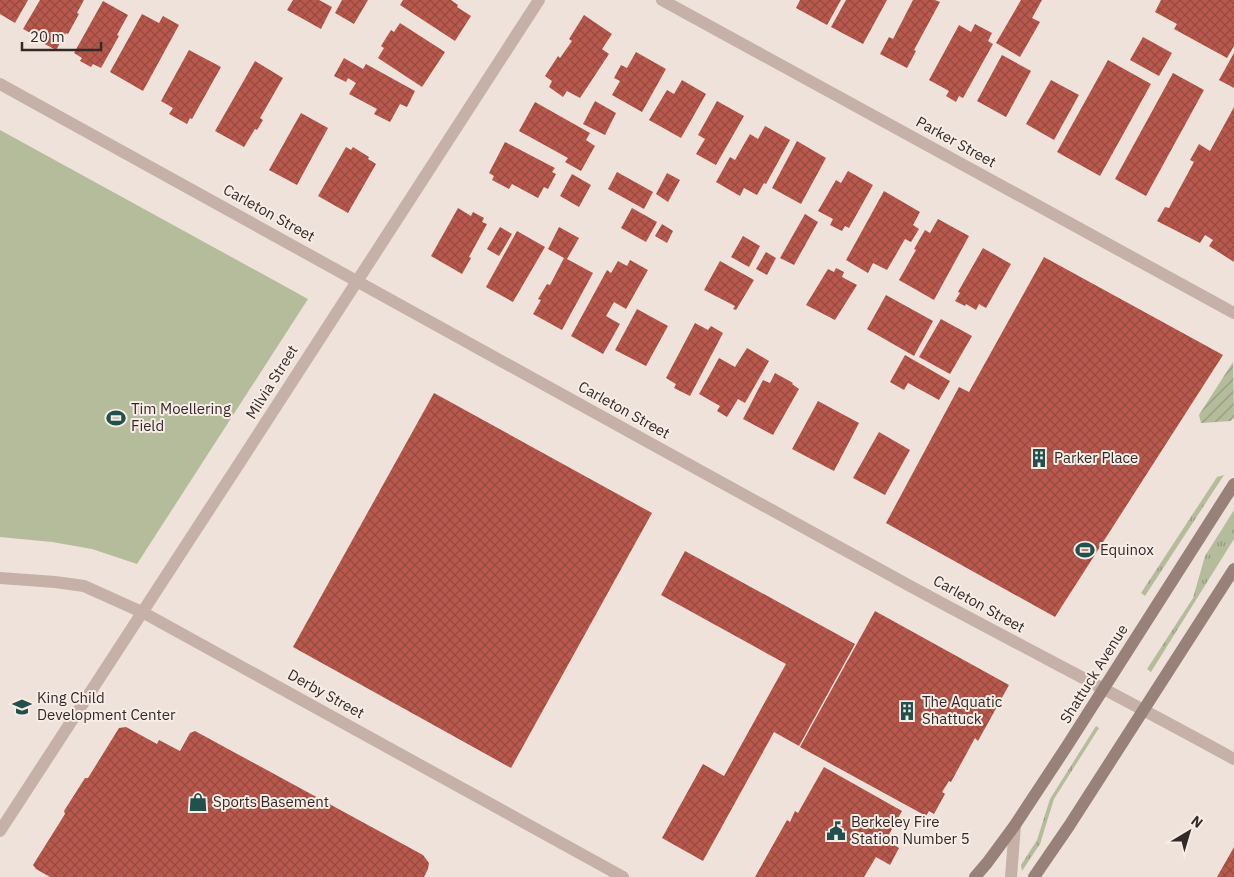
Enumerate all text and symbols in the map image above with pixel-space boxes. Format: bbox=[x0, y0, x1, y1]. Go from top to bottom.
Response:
scale bar bbox=[22, 20, 101, 52]
text: 20 m bbox=[30, 27, 65, 46]
street label: Parker Street bbox=[913, 112, 1000, 171]
street label: Carleton Street bbox=[220, 180, 318, 246]
street label: Milvia Street bbox=[241, 341, 302, 422]
street label: Carleton Street bbox=[575, 377, 673, 443]
place label: Tim Moellering Field bbox=[131, 399, 231, 435]
sports icon: Tim Moellering Field bbox=[105, 407, 127, 429]
building icon: Parker Place bbox=[1028, 447, 1050, 469]
place label: Parker Place bbox=[1054, 448, 1138, 467]
sports icon: Equinox bbox=[1074, 539, 1096, 561]
place label: Equinox bbox=[1100, 540, 1154, 559]
street label: Carleton Street bbox=[930, 571, 1028, 637]
street label: Shattuck Avenue bbox=[1056, 621, 1132, 727]
street label: Derby Street bbox=[285, 665, 368, 722]
place label: King Child Development Center bbox=[37, 688, 176, 724]
place label: The Aquatic Shattuck bbox=[922, 692, 1003, 728]
school or university icon: King Child Development Center bbox=[11, 696, 33, 718]
building icon: The Aquatic Shattuck bbox=[896, 700, 918, 722]
shop icon: Sports Basement bbox=[187, 791, 209, 813]
place label: Sports Basement bbox=[213, 792, 329, 811]
north arrow bbox=[1164, 807, 1214, 857]
place label: Berkeley Fire Station Number 5 bbox=[851, 812, 970, 848]
text: N bbox=[1187, 812, 1207, 832]
public building icon: Berkeley Fire Station Number 5 bbox=[825, 820, 847, 842]

